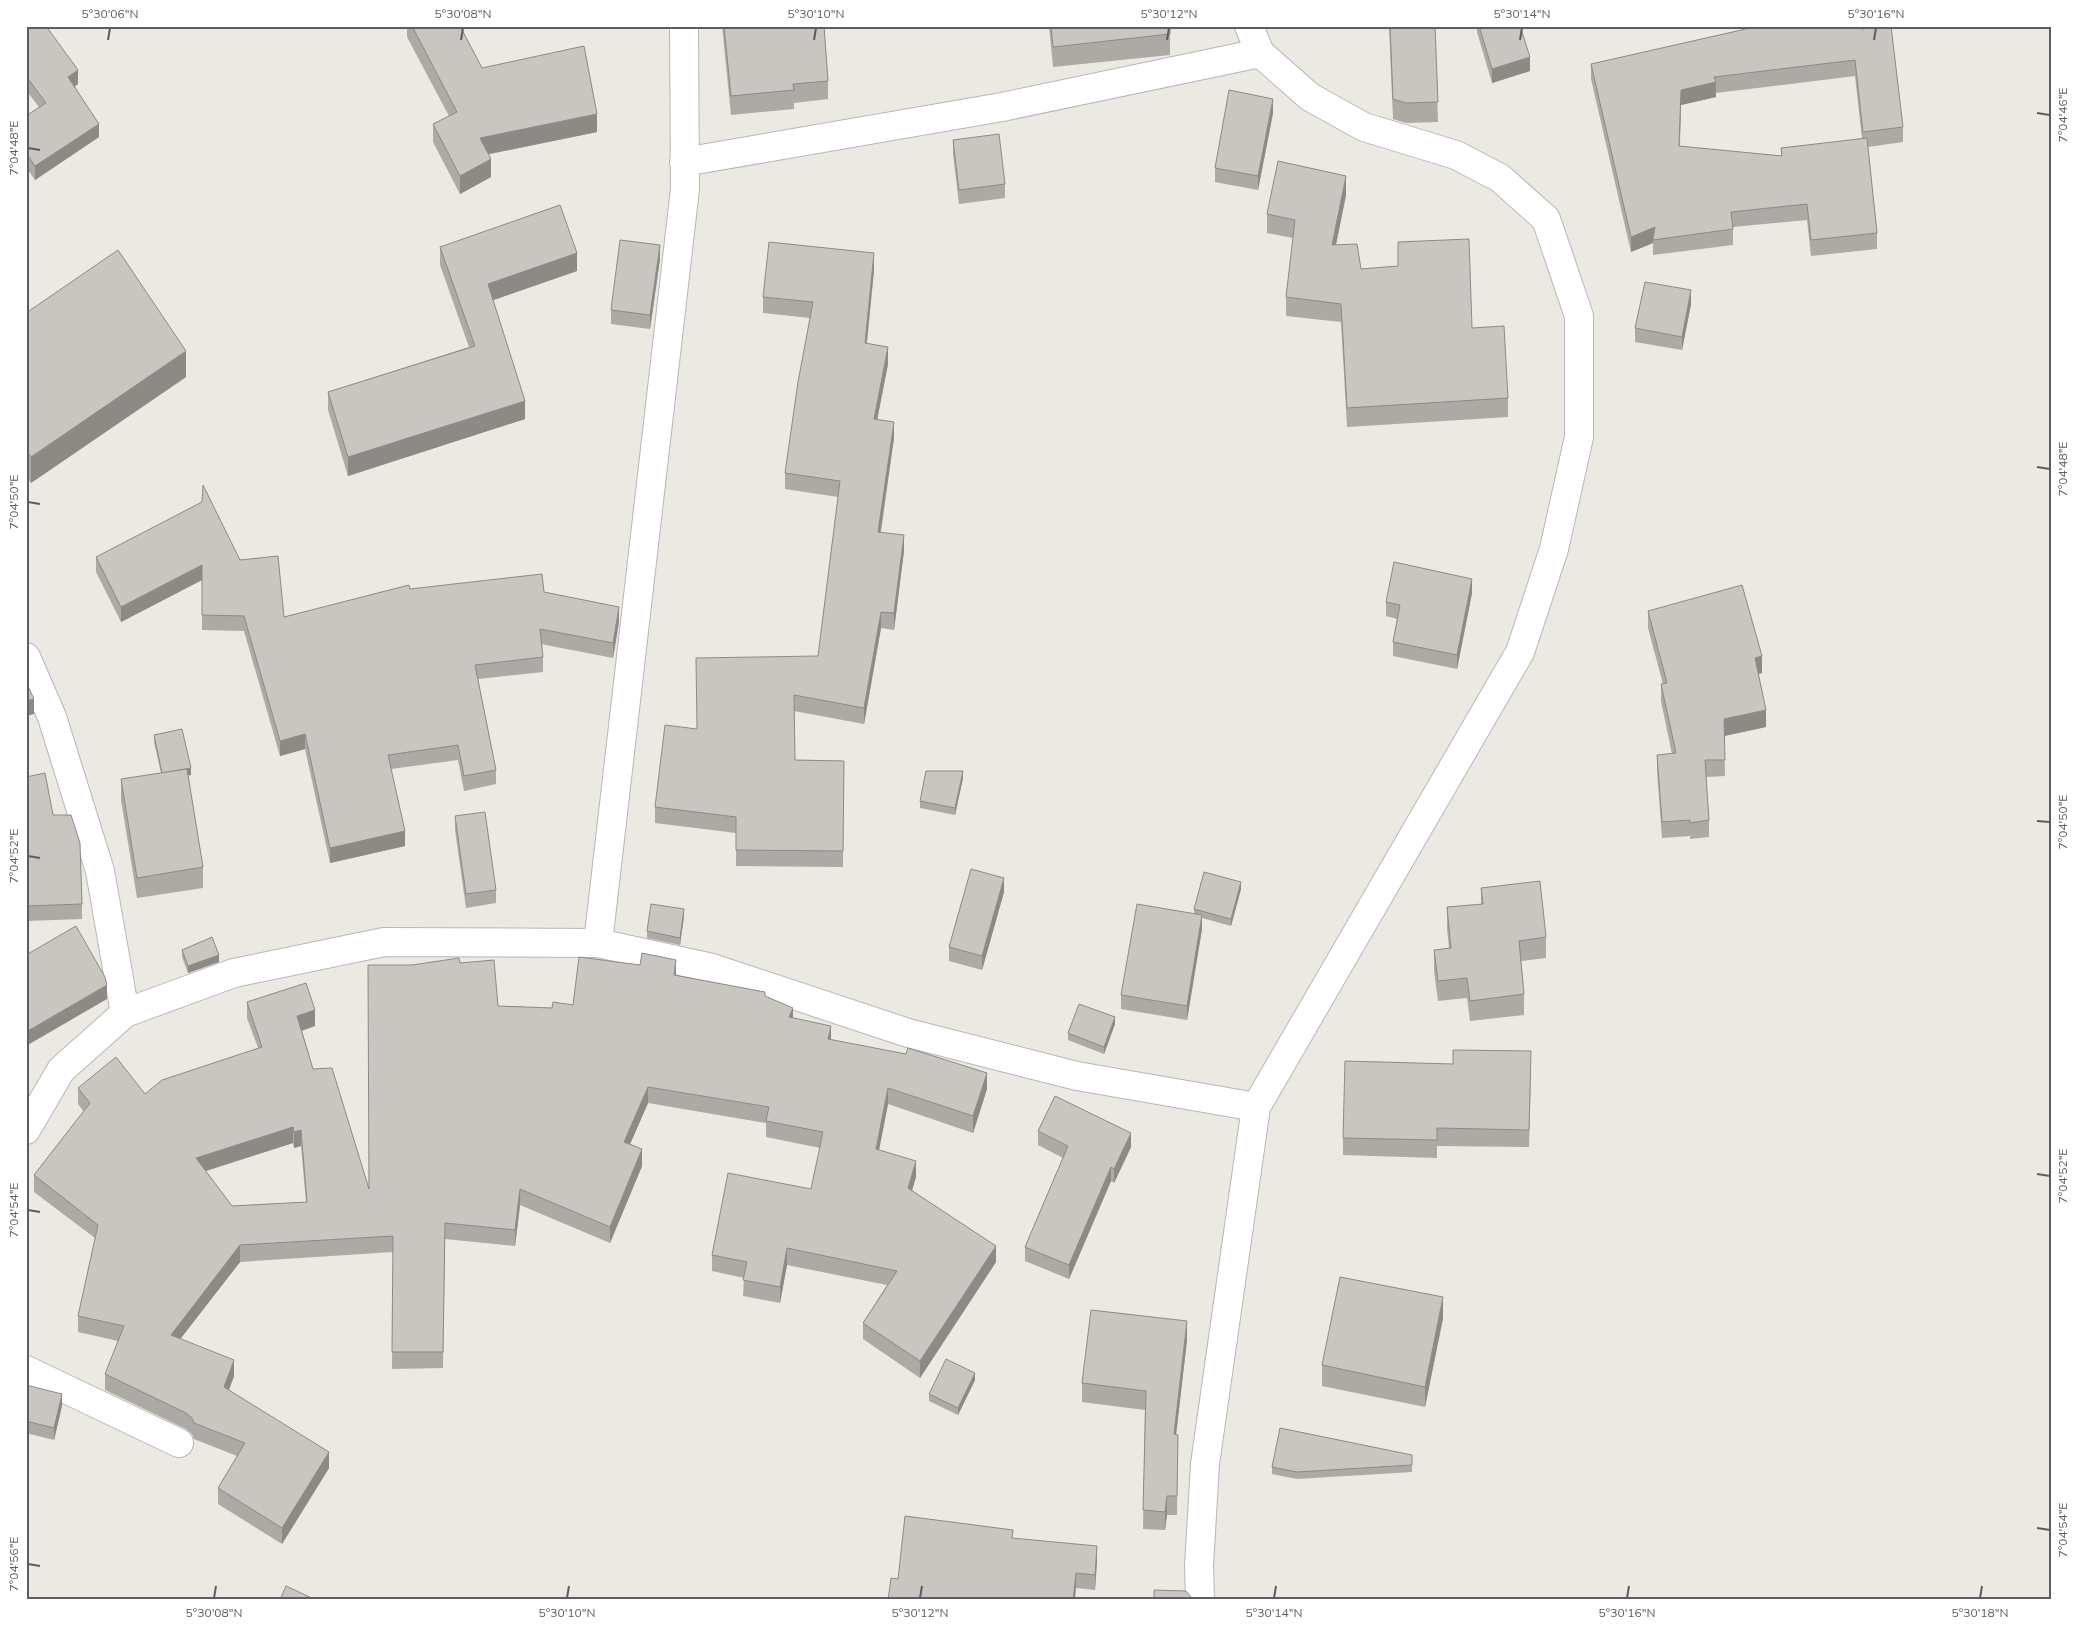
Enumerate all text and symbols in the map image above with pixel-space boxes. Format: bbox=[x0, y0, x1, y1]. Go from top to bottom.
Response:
text: 5°30'06"N bbox=[82, 6, 138, 21]
text: 5°30'08"N bbox=[435, 6, 491, 21]
text: 5°30'10"N bbox=[788, 6, 844, 21]
text: 5°30'12"N bbox=[1141, 6, 1197, 21]
text: 5°30'14"N bbox=[1494, 6, 1550, 21]
text: 5°30'16"N bbox=[1848, 6, 1904, 21]
text: 7°04'46"E bbox=[2055, 88, 2070, 142]
text: 7°04'48"E bbox=[6, 121, 21, 175]
text: 7°04'48"E bbox=[2055, 442, 2070, 496]
text: 7°04'50"E bbox=[6, 475, 21, 529]
text: 7°04'50"E bbox=[2055, 795, 2070, 849]
text: 7°04'52"E bbox=[6, 829, 21, 883]
text: 7°04'52"E bbox=[2055, 1149, 2070, 1203]
text: 7°04'54"E bbox=[6, 1183, 21, 1237]
text: 7°04'54"E bbox=[2055, 1503, 2070, 1557]
text: 7°04'56"E bbox=[6, 1537, 21, 1591]
text: 5°30'08"N bbox=[186, 1605, 242, 1620]
text: 5°30'10"N bbox=[539, 1605, 595, 1620]
text: 5°30'12"N bbox=[892, 1605, 948, 1620]
text: 5°30'14"N bbox=[1246, 1605, 1302, 1620]
text: 5°30'16"N bbox=[1599, 1605, 1655, 1620]
text: 5°30'18"N bbox=[1952, 1605, 2008, 1620]

